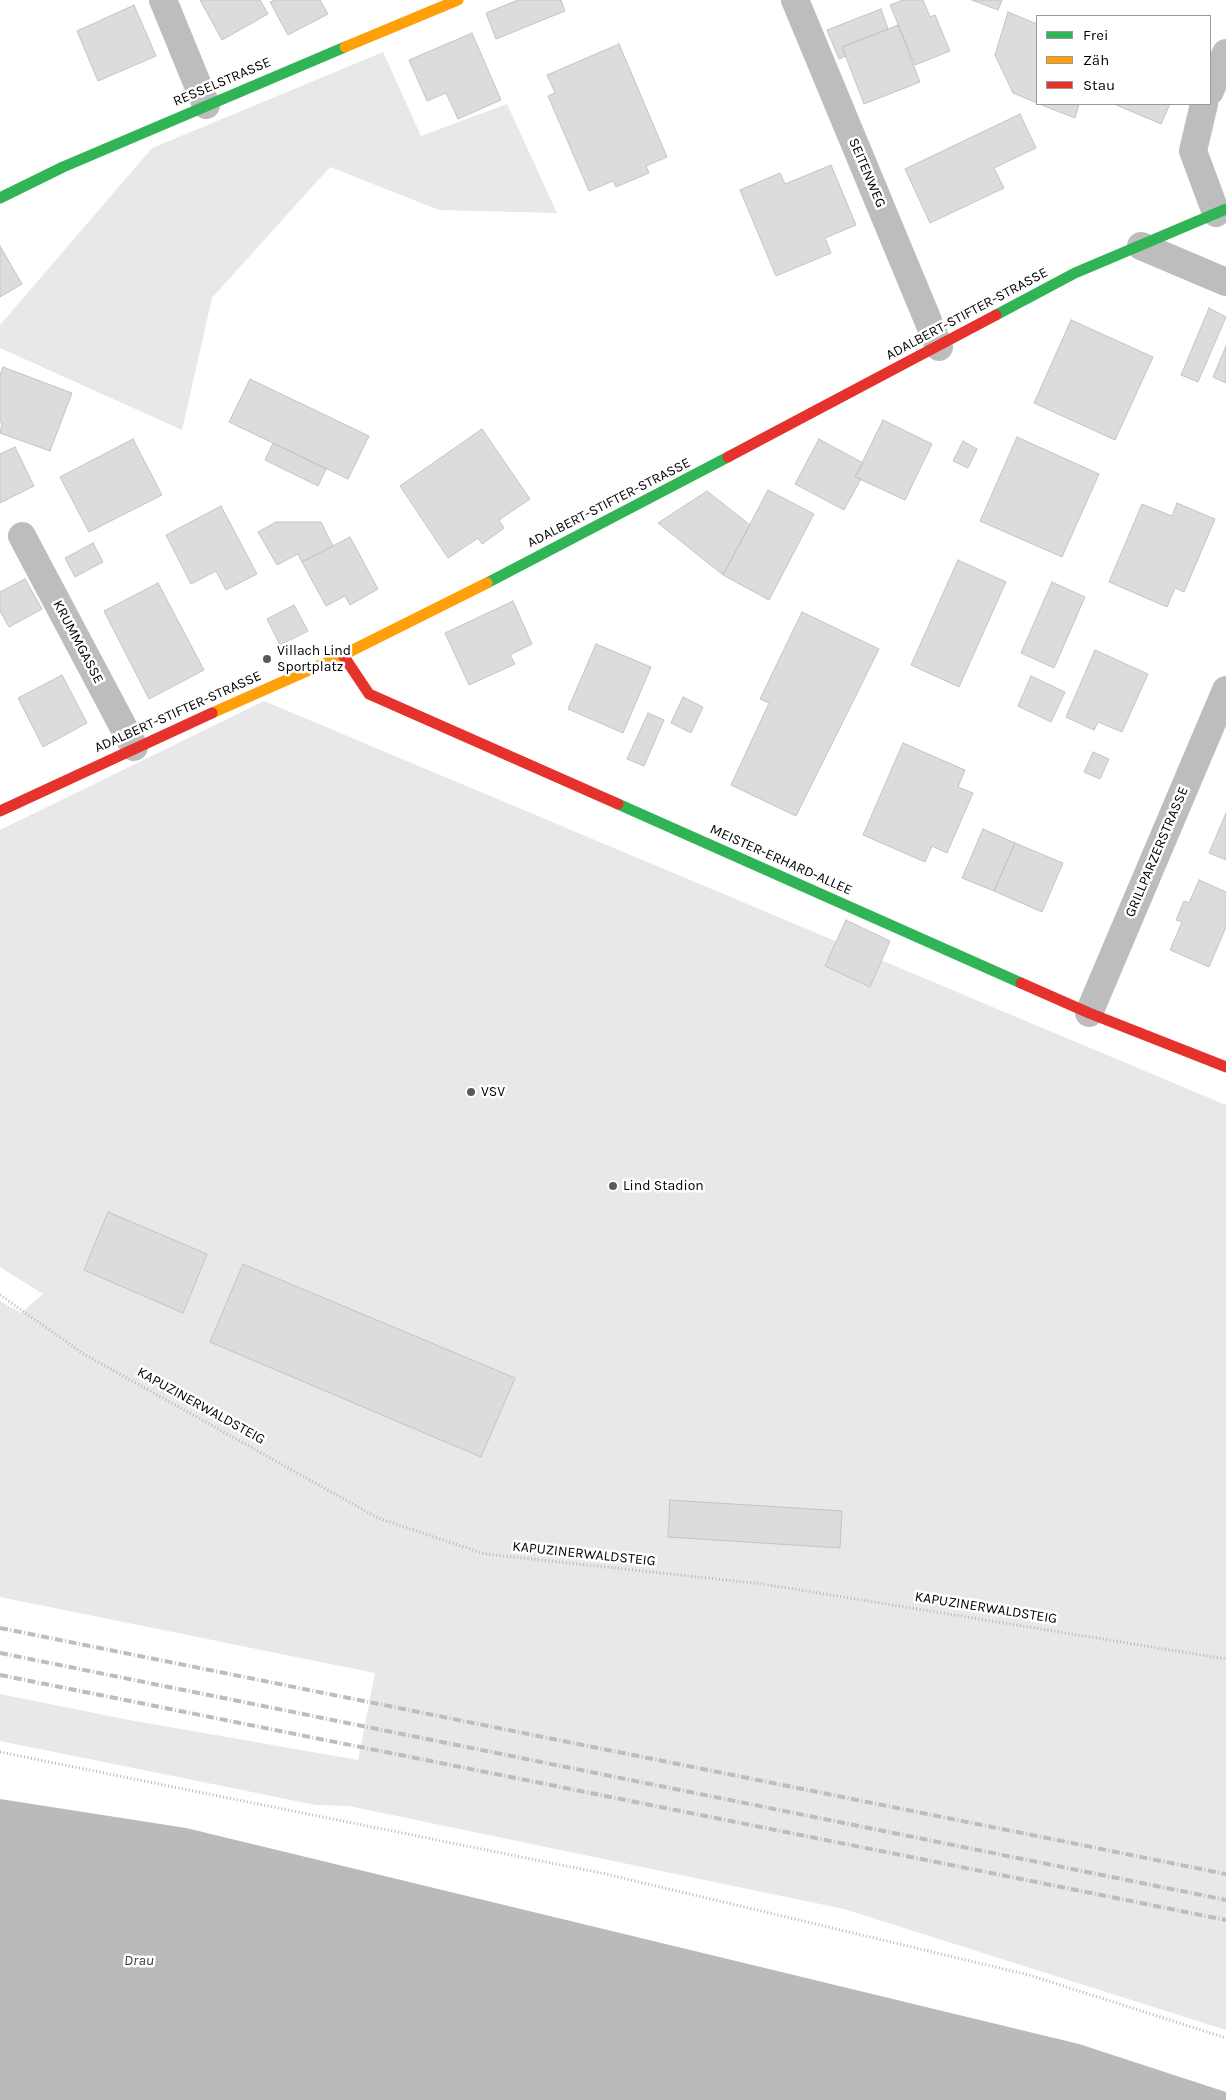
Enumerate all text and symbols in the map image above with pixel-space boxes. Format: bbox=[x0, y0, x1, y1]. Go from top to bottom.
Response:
legend bbox=[1036, 15, 1211, 105]
text: Frei bbox=[1083, 26, 1108, 44]
text: Zäh bbox=[1083, 51, 1109, 69]
street label: RESSELSTRASSE bbox=[171, 54, 273, 110]
text: Stau bbox=[1083, 76, 1115, 94]
street label: SEITENWEG bbox=[845, 136, 889, 210]
street label: ADALBERT-STIFTER-STRASSE bbox=[883, 264, 1051, 364]
street label: ADALBERT-STIFTER-STRASSE bbox=[525, 454, 693, 552]
street label: KRUMMGASSE bbox=[49, 598, 107, 686]
place label: Villach Lind Sportplatz bbox=[277, 643, 351, 676]
marker: Villach Lind Sportplatz bbox=[261, 653, 273, 665]
street label: ADALBERT-STIFTER-STRASSE bbox=[92, 668, 264, 756]
street label: GRILLPARZERSTRASSE bbox=[1122, 784, 1192, 920]
street label: MEISTER-ERHARD-ALLEE bbox=[707, 821, 855, 899]
place label: VSV bbox=[481, 1084, 505, 1100]
marker: VSV bbox=[465, 1086, 477, 1098]
place label: Lind Stadion bbox=[623, 1178, 704, 1194]
marker: Lind Stadion bbox=[607, 1180, 619, 1192]
street label: KAPUZINERWALDSTEIG bbox=[134, 1364, 268, 1448]
street label: KAPUZINERWALDSTEIG bbox=[512, 1538, 656, 1570]
street label: KAPUZINERWALDSTEIG bbox=[914, 1588, 1058, 1628]
water label: Drau bbox=[124, 1952, 154, 1970]

